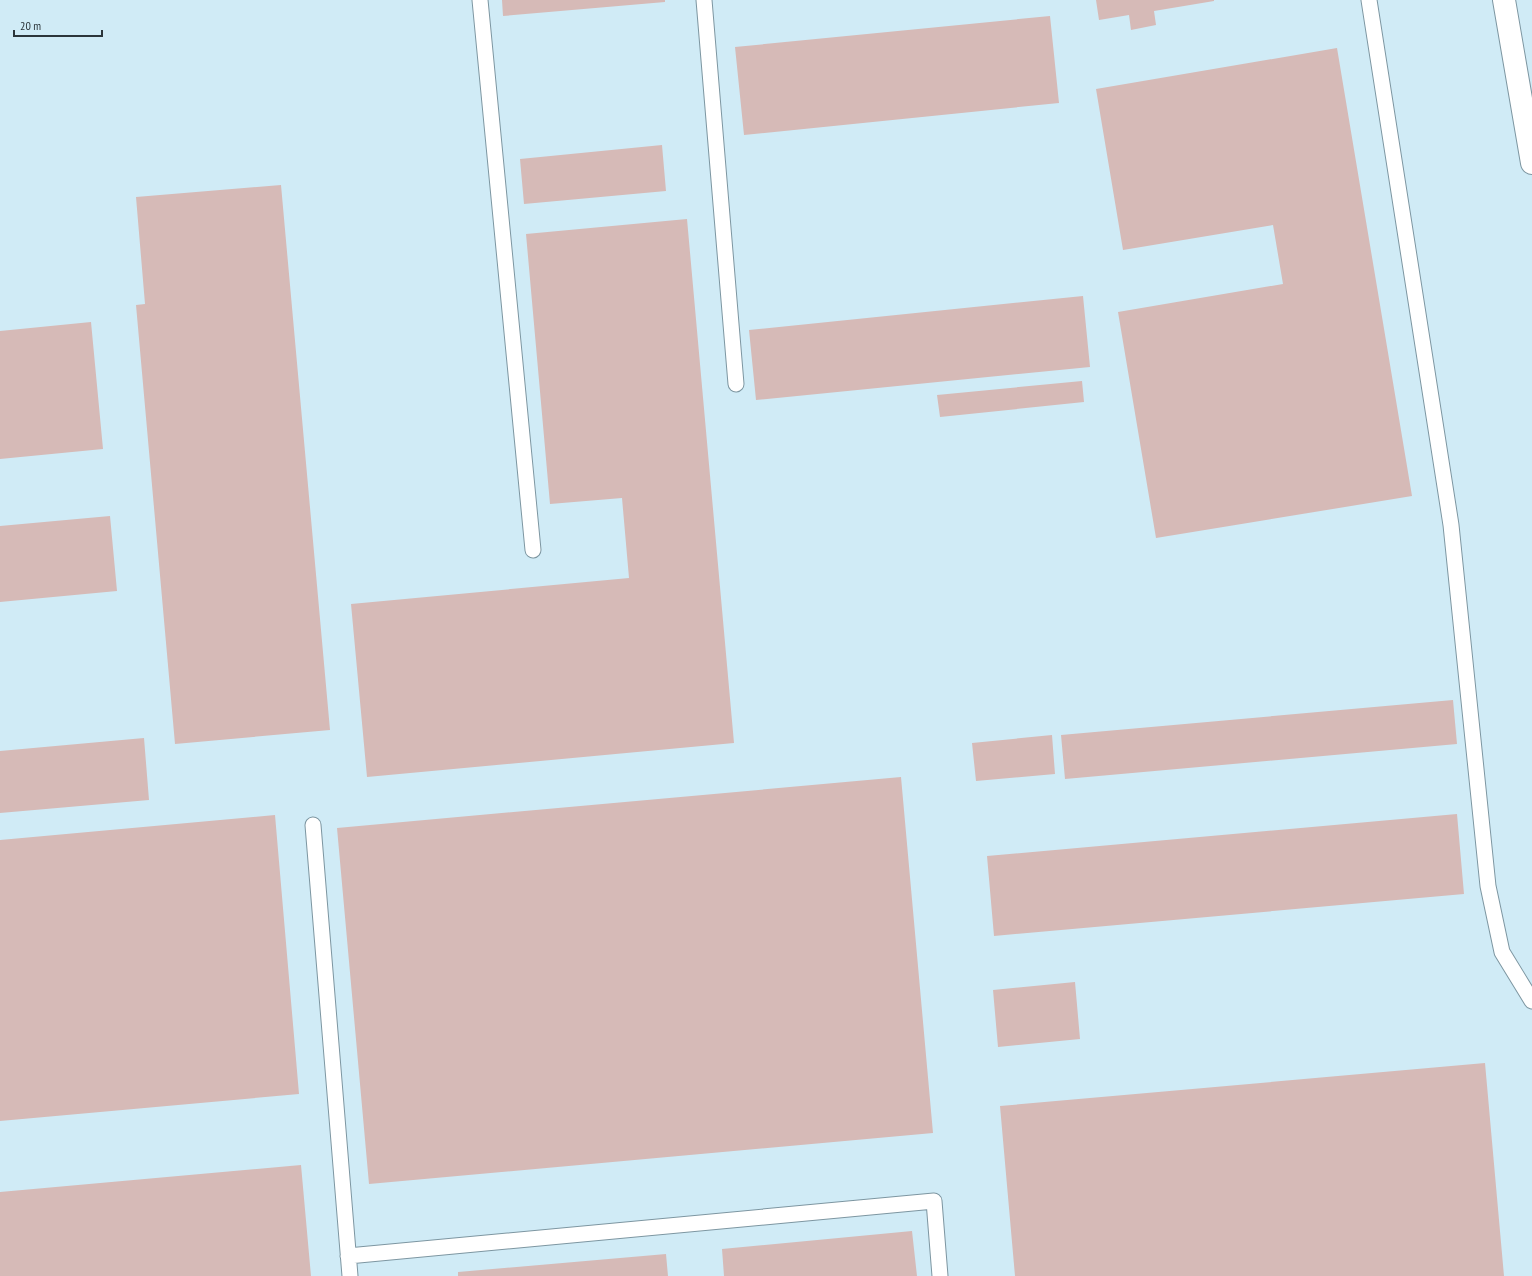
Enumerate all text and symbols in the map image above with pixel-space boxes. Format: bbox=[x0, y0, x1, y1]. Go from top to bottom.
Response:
scale bar bbox=[14, 12, 102, 38]
text: 20 m bbox=[20, 18, 41, 33]

